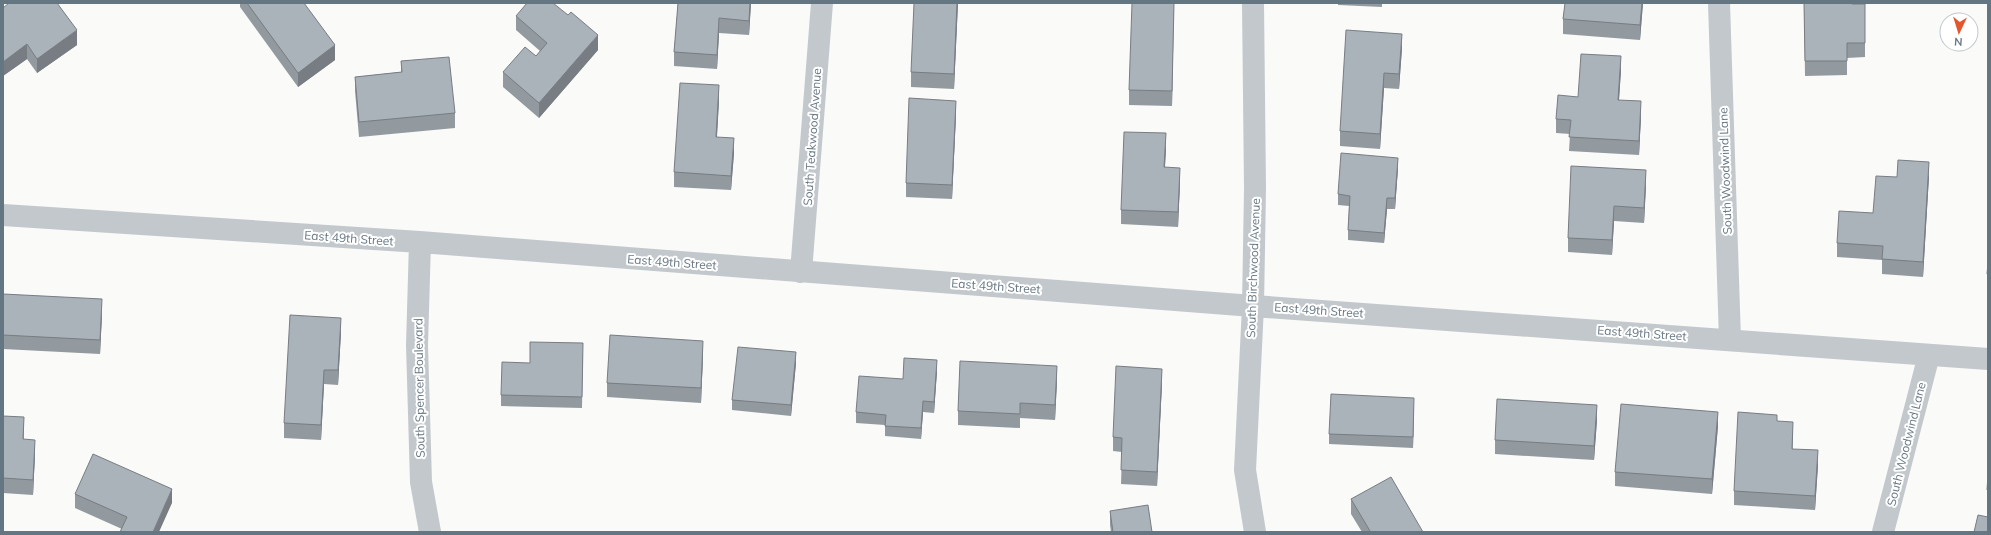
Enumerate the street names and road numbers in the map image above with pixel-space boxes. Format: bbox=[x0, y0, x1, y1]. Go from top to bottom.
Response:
street label: South Teakwood Avenue bbox=[800, 68, 824, 206]
street label: South Woodwind Lane bbox=[1715, 107, 1735, 235]
street label: South Birchwood Avenue bbox=[1243, 198, 1263, 338]
street label: East 49th Street bbox=[304, 227, 394, 249]
street label: East 49th Street bbox=[627, 251, 717, 273]
street label: East 49th Street bbox=[951, 275, 1041, 297]
street label: East 49th Street bbox=[1274, 299, 1364, 321]
street label: South Spencer Boulevard bbox=[410, 318, 428, 458]
street label: East 49th Street bbox=[1597, 322, 1687, 344]
street label: South Woodwind Lane bbox=[1883, 381, 1929, 507]

